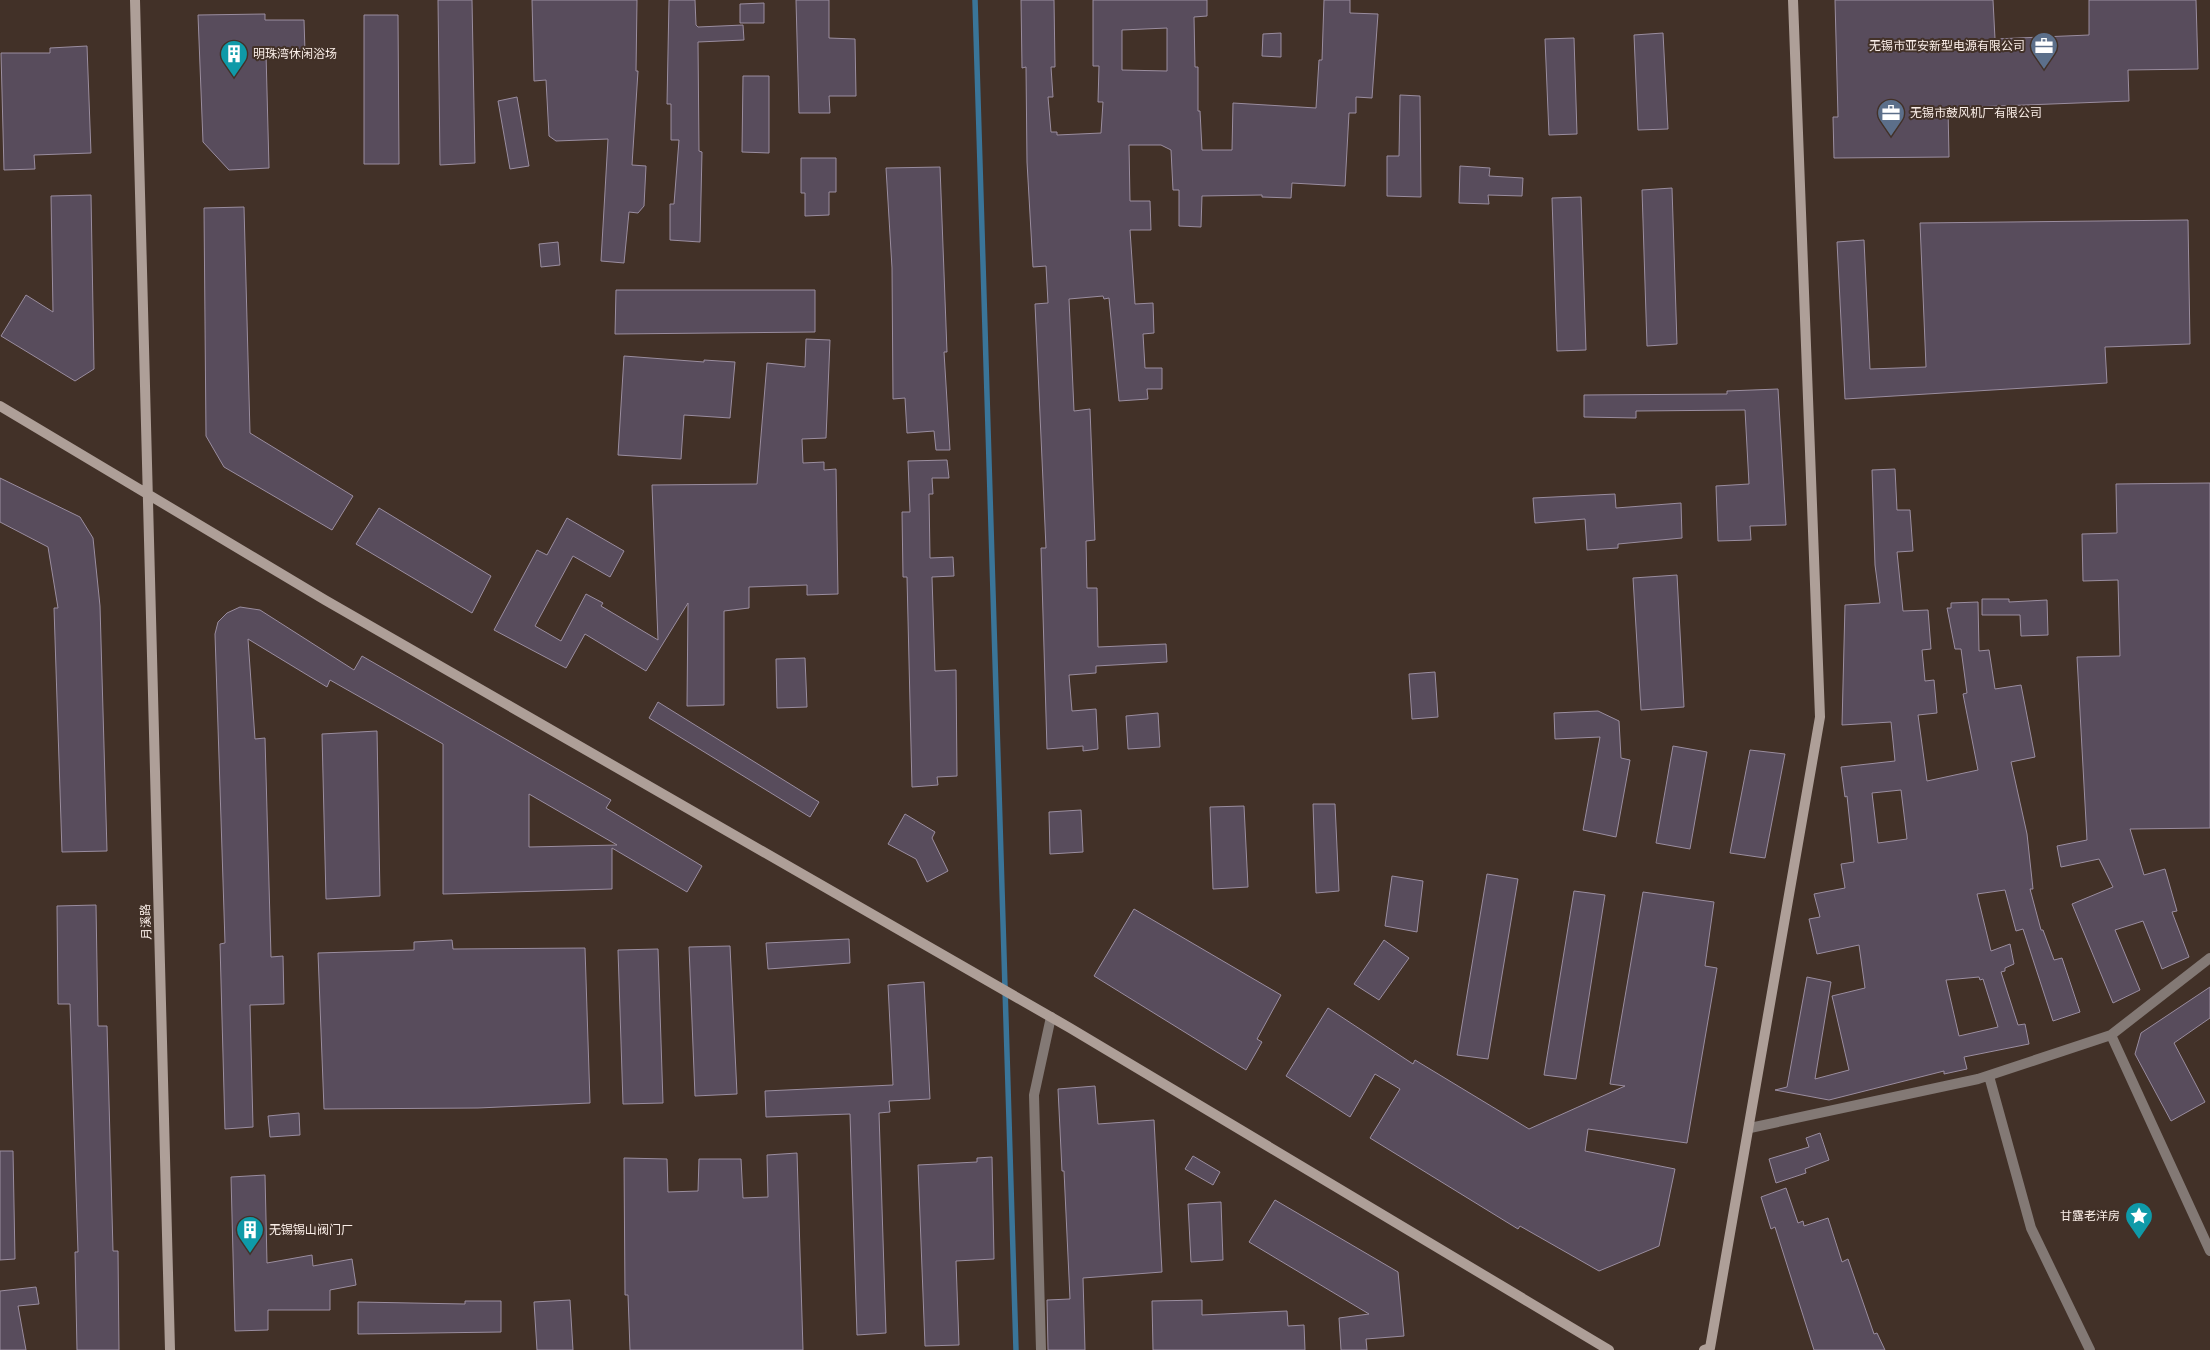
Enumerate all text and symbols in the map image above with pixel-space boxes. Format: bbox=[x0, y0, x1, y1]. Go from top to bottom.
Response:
office icon: 无锡市亚安新型电源有限公司 bbox=[2029, 31, 2059, 70]
building icon: 明珠湾休闲浴场 bbox=[219, 39, 249, 78]
place label: 无锡市亚安新型电源有限公司 bbox=[1869, 39, 2025, 53]
place label: 明珠湾休闲浴场 bbox=[253, 47, 337, 61]
office icon: 无锡市鼓风机厂有限公司 bbox=[1876, 98, 1906, 137]
place label: 无锡市鼓风机厂有限公司 bbox=[1910, 106, 2042, 120]
street label: 月溪路 bbox=[138, 904, 154, 940]
place icon: 甘露老洋房 bbox=[2124, 1201, 2154, 1240]
place label: 甘露老洋房 bbox=[2060, 1209, 2120, 1223]
building icon: 无锡锡山阀门厂 bbox=[235, 1215, 265, 1254]
place label: 无锡锡山阀门厂 bbox=[269, 1223, 353, 1237]

